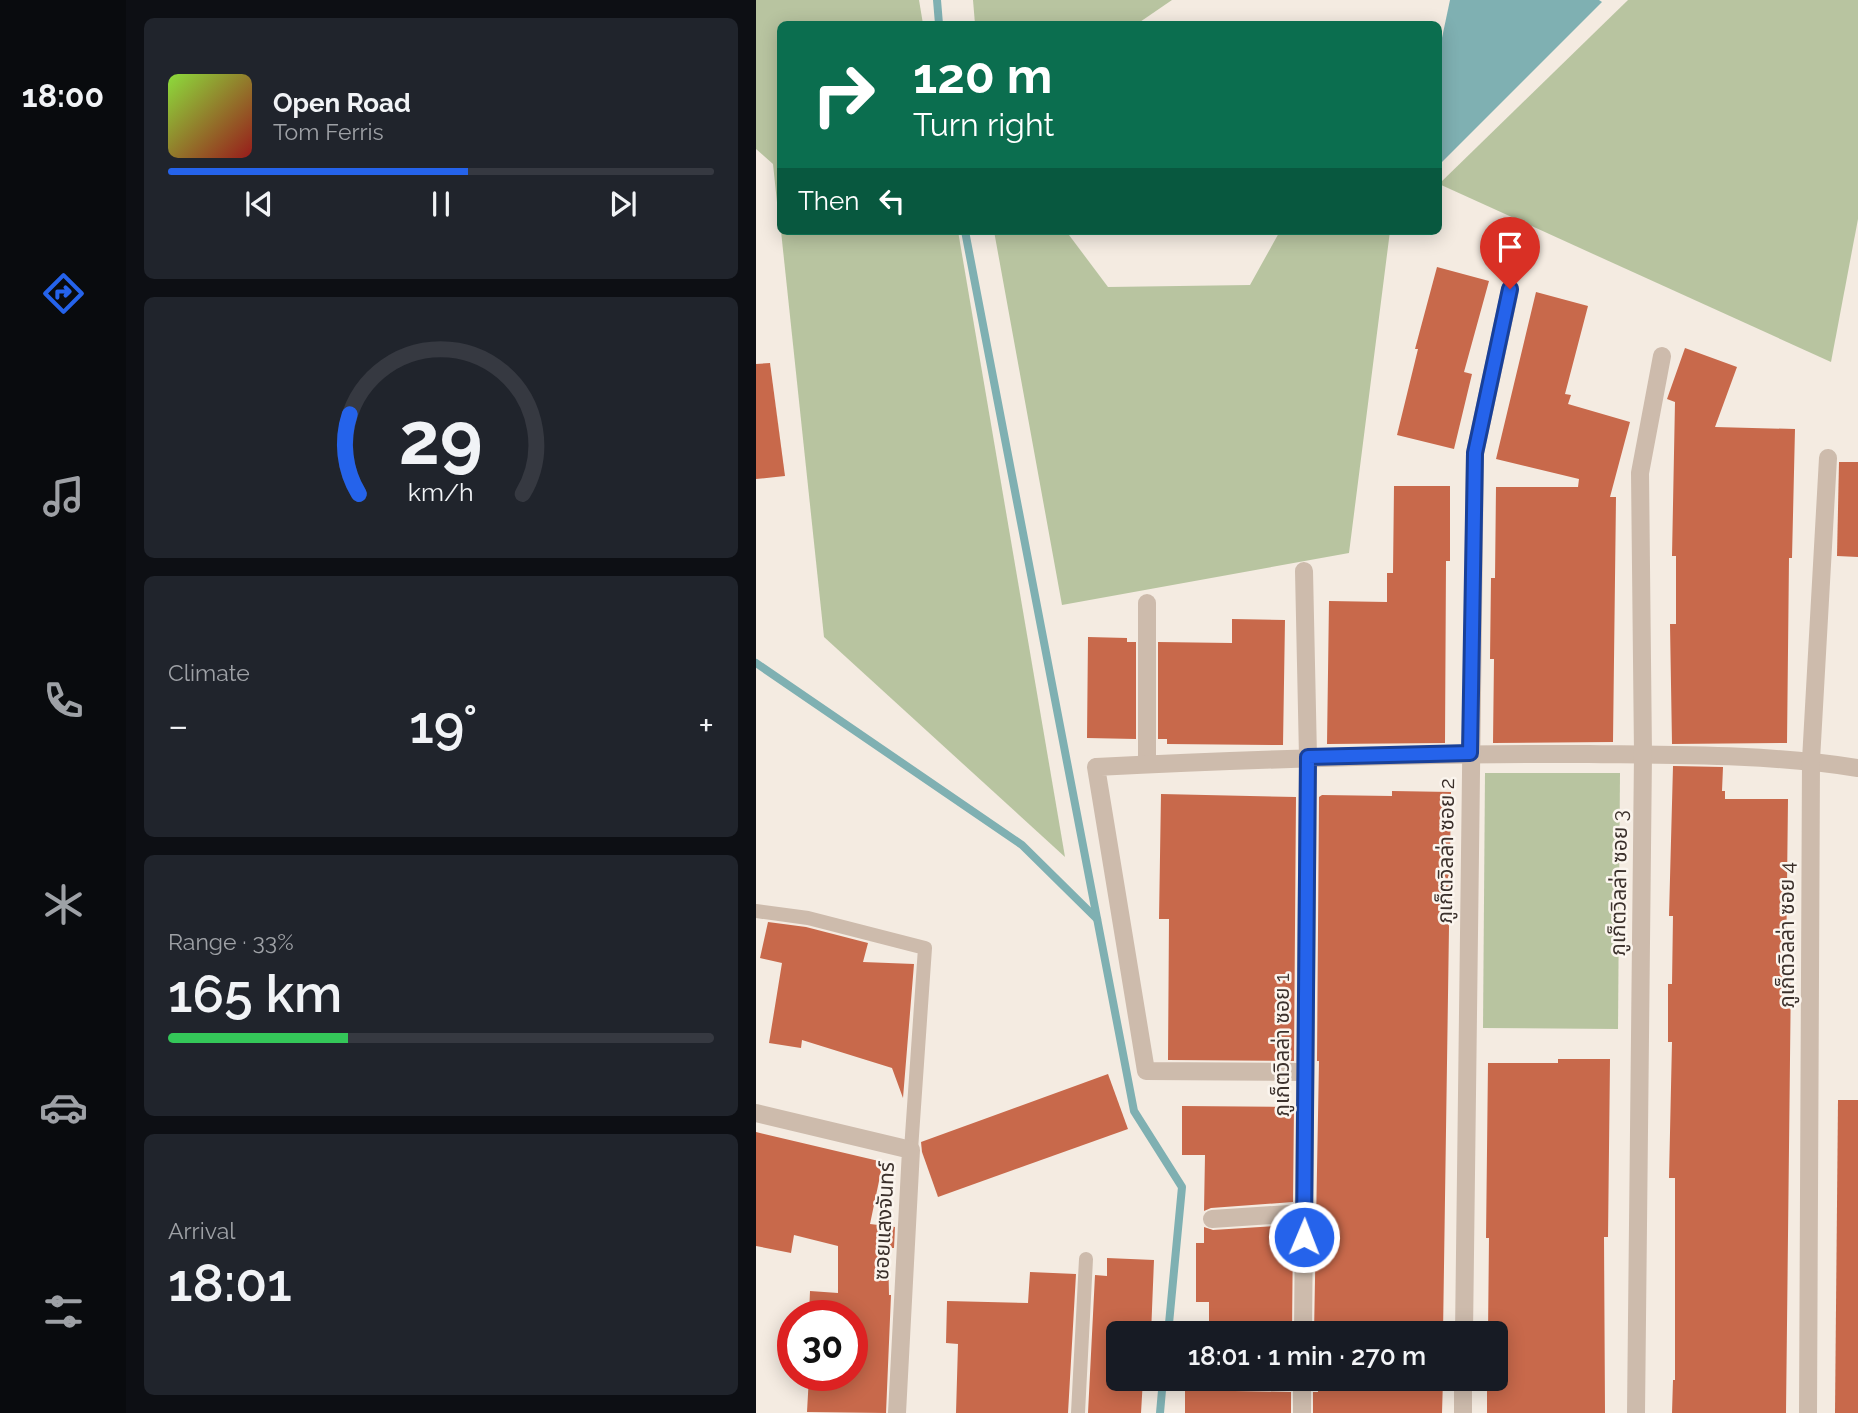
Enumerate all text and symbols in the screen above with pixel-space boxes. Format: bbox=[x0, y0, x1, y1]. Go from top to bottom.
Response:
text: 120 m bbox=[913, 47, 1052, 104]
icon: right bbox=[798, 49, 889, 140]
text: 18:00 bbox=[22, 77, 104, 114]
text: Open Road bbox=[273, 88, 411, 118]
text: Turn right bbox=[913, 106, 1054, 143]
text: Tom Ferris bbox=[273, 118, 384, 145]
icon: left bbox=[873, 182, 911, 220]
icon: previous bbox=[240, 185, 278, 223]
icon: pause bbox=[422, 185, 460, 223]
icon: next bbox=[604, 185, 642, 223]
text: Then bbox=[798, 186, 859, 216]
pin bbox=[1480, 217, 1540, 289]
icon: arrive bbox=[1491, 228, 1529, 266]
icon: directions bbox=[39, 269, 88, 318]
text: 29 bbox=[399, 396, 483, 481]
icon: music bbox=[39, 472, 88, 521]
text: km/h bbox=[408, 476, 474, 506]
text: Climate bbox=[168, 659, 250, 686]
icon: phone bbox=[39, 676, 88, 725]
text: 19° bbox=[409, 694, 477, 755]
text: − bbox=[168, 703, 188, 748]
text: + bbox=[698, 703, 714, 748]
street label: ภูเก็ตวิลล่า ซอย 2 bbox=[1432, 778, 1460, 924]
street label: ภูเก็ตวิลล่า ซอย 3 bbox=[1605, 810, 1633, 956]
street label: ภูเก็ตวิลล่า ซอย 4 bbox=[1774, 862, 1800, 1008]
icon: climate bbox=[39, 880, 88, 929]
text: Range · 33% bbox=[168, 928, 294, 955]
text: 165 km bbox=[168, 963, 342, 1024]
street label: ภูเก็ตวิลล่า ซอย 1 bbox=[1269, 973, 1295, 1117]
icon: car bbox=[39, 1083, 88, 1132]
street label: ซอยแสงจันทร์ bbox=[868, 1160, 899, 1281]
position arrow bbox=[1267, 1200, 1341, 1274]
text: Arrival bbox=[168, 1217, 235, 1244]
text: 18:01 bbox=[168, 1252, 292, 1313]
icon: filters bbox=[39, 1287, 88, 1336]
speed limit sign: 30 bbox=[777, 1300, 868, 1391]
text: 18:01 · 1 min · 270 m bbox=[1188, 1341, 1426, 1371]

